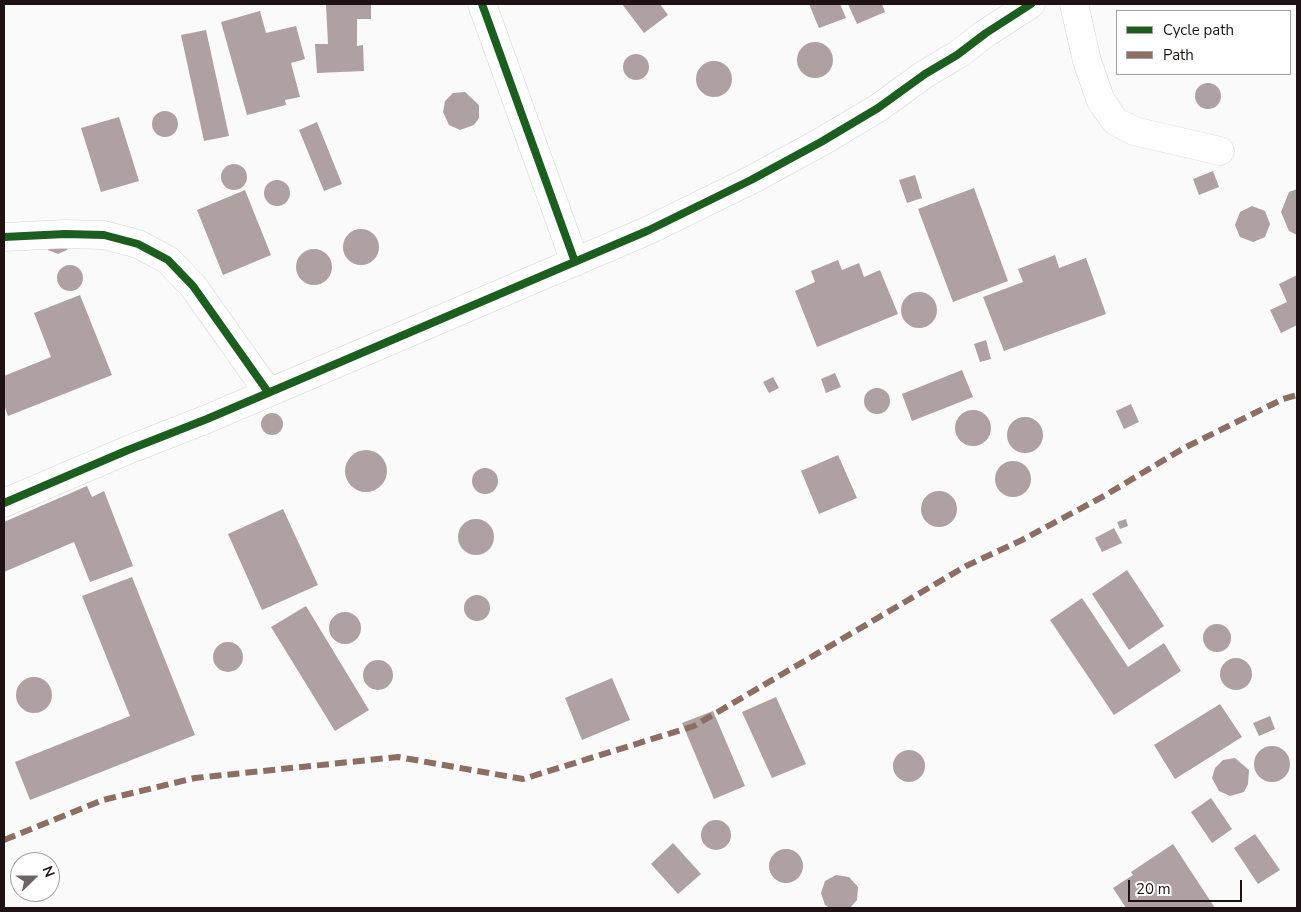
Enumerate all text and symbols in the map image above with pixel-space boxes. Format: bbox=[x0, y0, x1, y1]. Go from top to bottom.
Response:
legend bbox=[1116, 10, 1291, 75]
text: Cycle path bbox=[1163, 20, 1234, 40]
text: Path bbox=[1163, 45, 1194, 65]
north arrow bbox=[10, 852, 60, 902]
text: N bbox=[38, 863, 59, 880]
scale bar bbox=[1131, 870, 1245, 902]
text: 20 m bbox=[1136, 879, 1171, 899]

